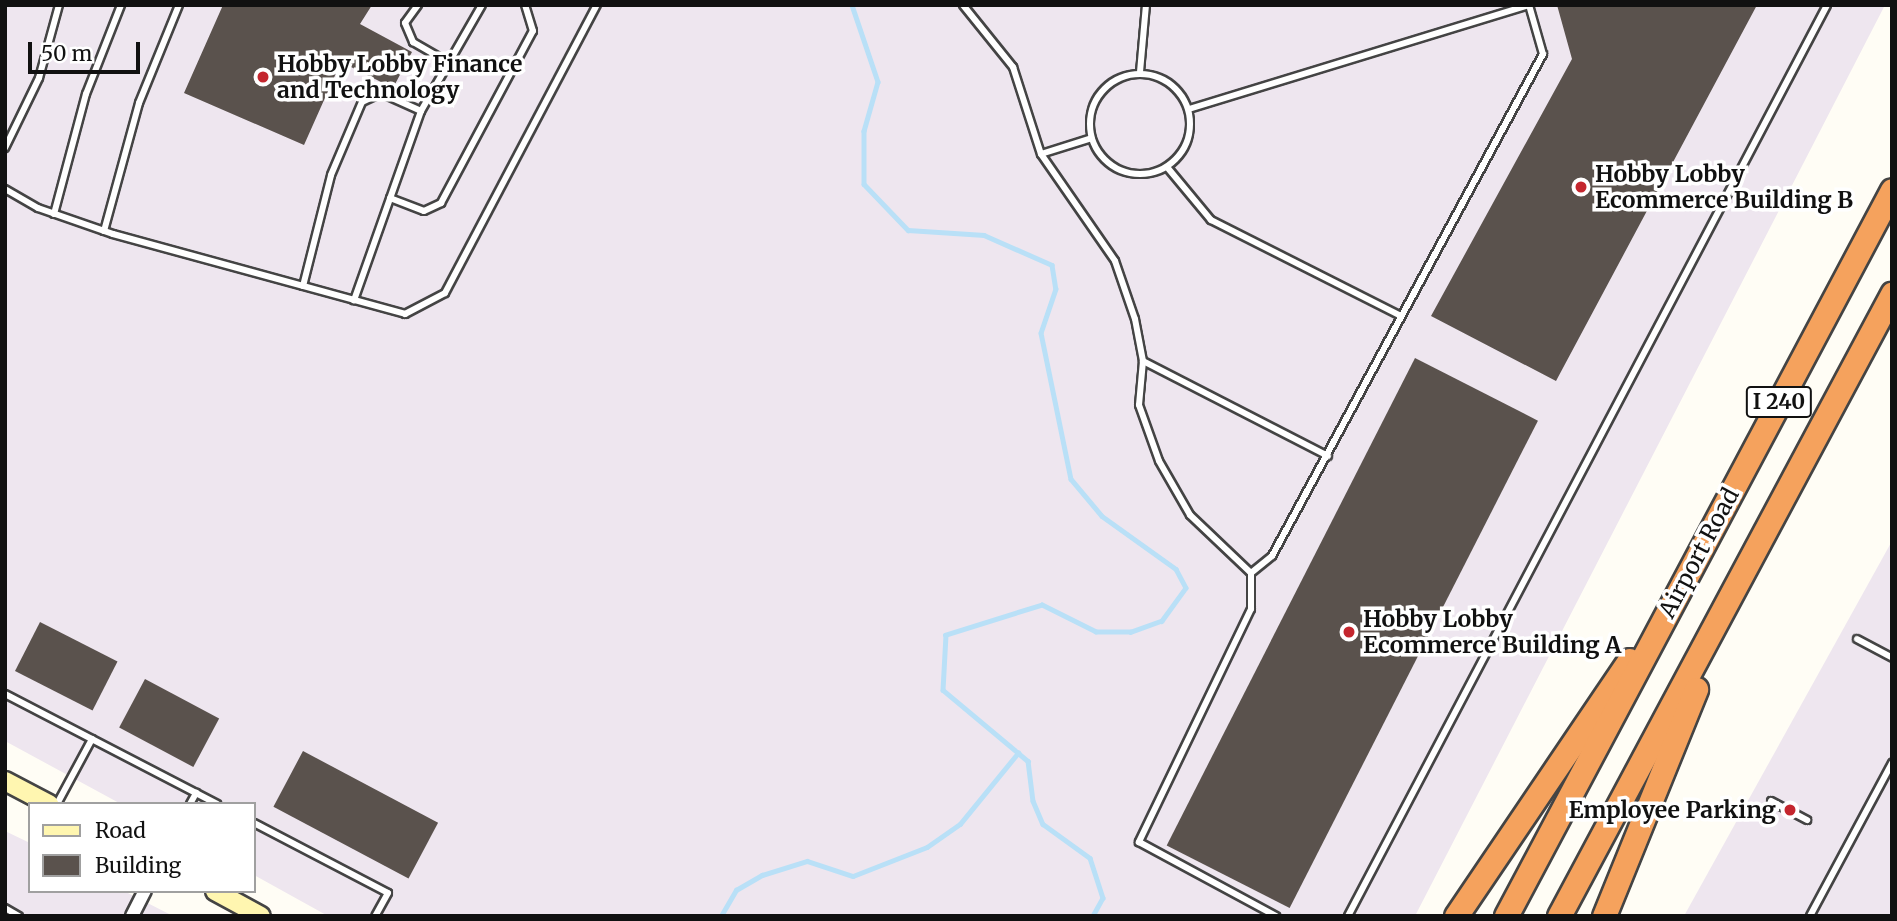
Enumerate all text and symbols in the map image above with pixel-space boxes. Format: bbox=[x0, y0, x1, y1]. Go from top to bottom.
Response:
scale bar bbox=[32, 28, 144, 72]
text: 50 m bbox=[41, 40, 92, 67]
place label: Hobby Lobby Finance and Technology bbox=[277, 50, 522, 104]
marker: Hobby Lobby Finance and Technology bbox=[255, 69, 271, 85]
place label: Hobby Lobby Ecommerce Building B bbox=[1595, 160, 1853, 214]
marker: Hobby Lobby Ecommerce Building B bbox=[1573, 179, 1589, 195]
road number: I 240 bbox=[1746, 384, 1812, 420]
street label: Airport Road bbox=[1653, 483, 1745, 623]
place label: Hobby Lobby Ecommerce Building A bbox=[1363, 605, 1621, 659]
marker: Hobby Lobby Ecommerce Building A bbox=[1341, 624, 1357, 640]
place label: Employee Parking bbox=[1568, 796, 1776, 824]
legend bbox=[28, 802, 256, 893]
marker: Employee Parking bbox=[1782, 802, 1798, 818]
text: Road bbox=[95, 817, 146, 844]
text: Building bbox=[95, 852, 181, 879]

